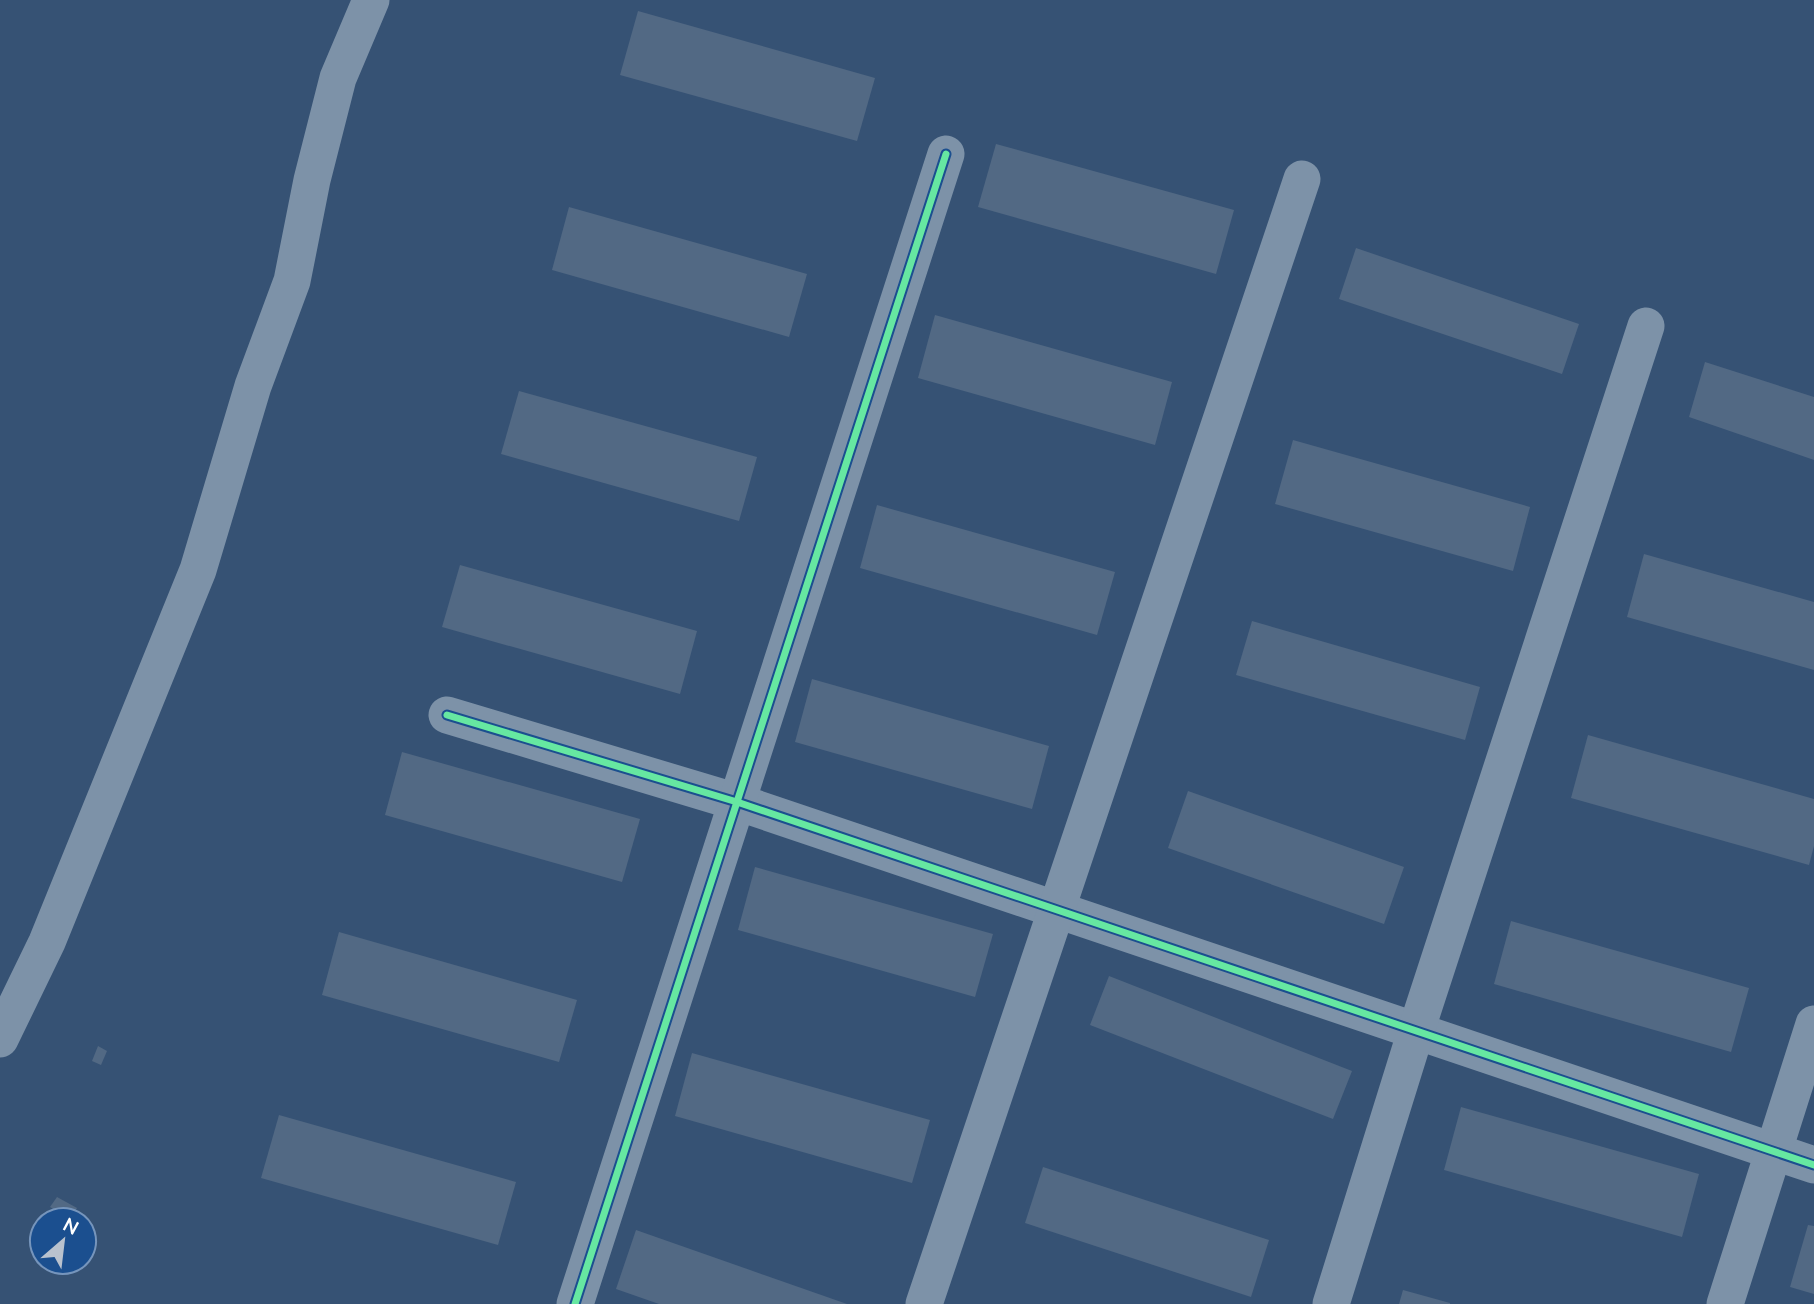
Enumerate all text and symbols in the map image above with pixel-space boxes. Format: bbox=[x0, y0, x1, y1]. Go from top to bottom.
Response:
north arrow bbox=[28, 1206, 98, 1276]
text: N bbox=[58, 1212, 83, 1242]

